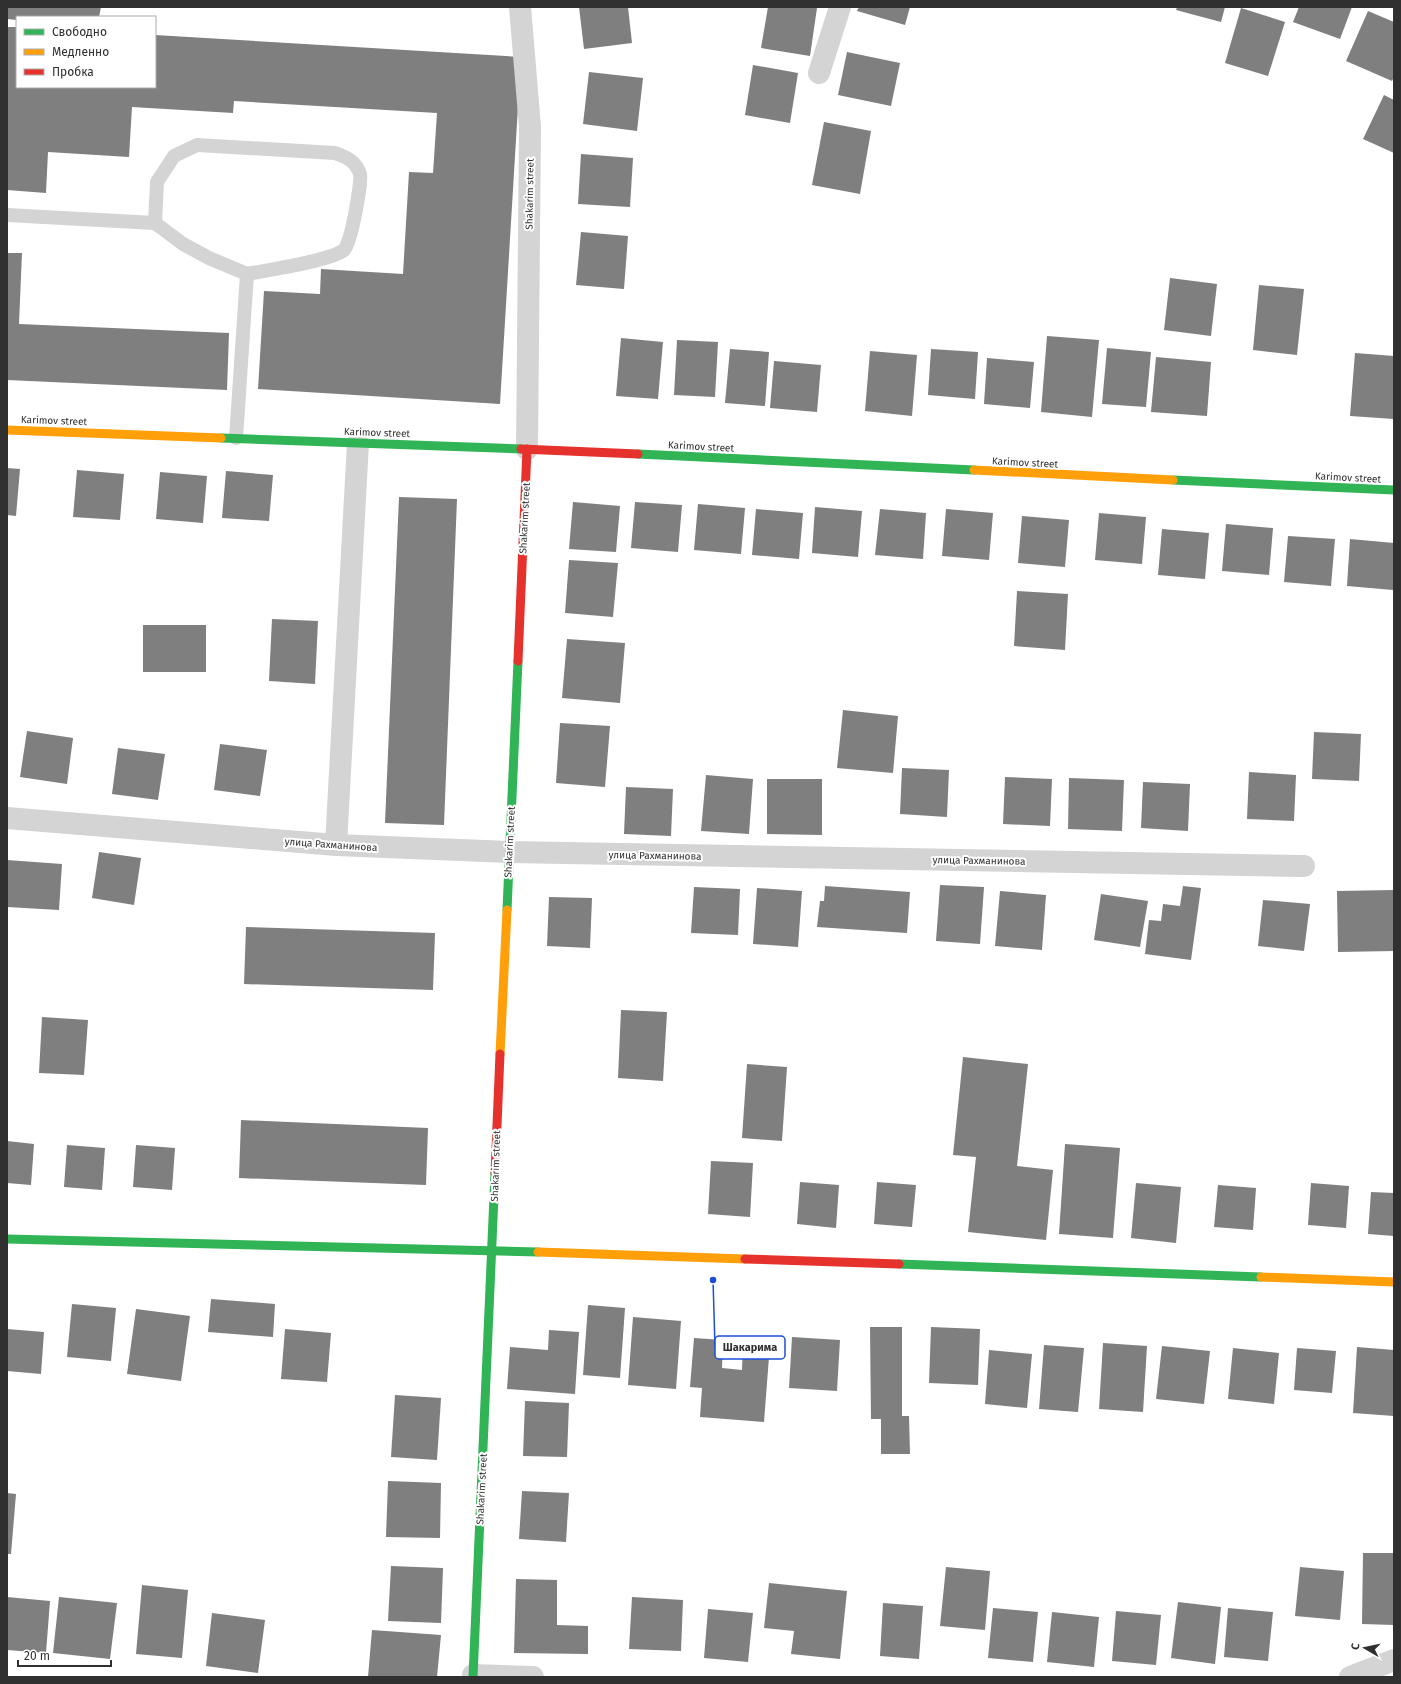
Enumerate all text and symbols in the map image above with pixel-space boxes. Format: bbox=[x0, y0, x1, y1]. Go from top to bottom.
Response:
legend bbox=[16, 16, 156, 88]
text: Свободно bbox=[52, 25, 107, 39]
text: Медленно bbox=[52, 45, 109, 59]
text: Пробка bbox=[52, 65, 94, 79]
street label: Shakarim street bbox=[523, 158, 537, 230]
street label: Karimov street bbox=[21, 414, 88, 428]
street label: Karimov street bbox=[344, 426, 411, 440]
street label: Karimov street bbox=[668, 439, 735, 455]
street label: Karimov street bbox=[992, 455, 1059, 471]
street label: Karimov street bbox=[1315, 470, 1382, 486]
street label: Shakarim street bbox=[517, 482, 533, 554]
street label: Shakarim street bbox=[502, 806, 518, 878]
street label: улица Рахманинова bbox=[284, 836, 378, 854]
street label: улица Рахманинова bbox=[608, 849, 702, 863]
street label: улица Рахманинова bbox=[932, 854, 1026, 868]
street label: Shakarim street bbox=[489, 1130, 503, 1202]
callout: Шакарима bbox=[715, 1336, 785, 1359]
text: Шакарима bbox=[723, 1341, 777, 1354]
street label: Shakarim street bbox=[474, 1453, 490, 1525]
north arrow bbox=[1345, 1628, 1385, 1668]
scale bar bbox=[18, 1642, 111, 1668]
text: С bbox=[1349, 1642, 1363, 1651]
text: 20 m bbox=[24, 1649, 50, 1663]

